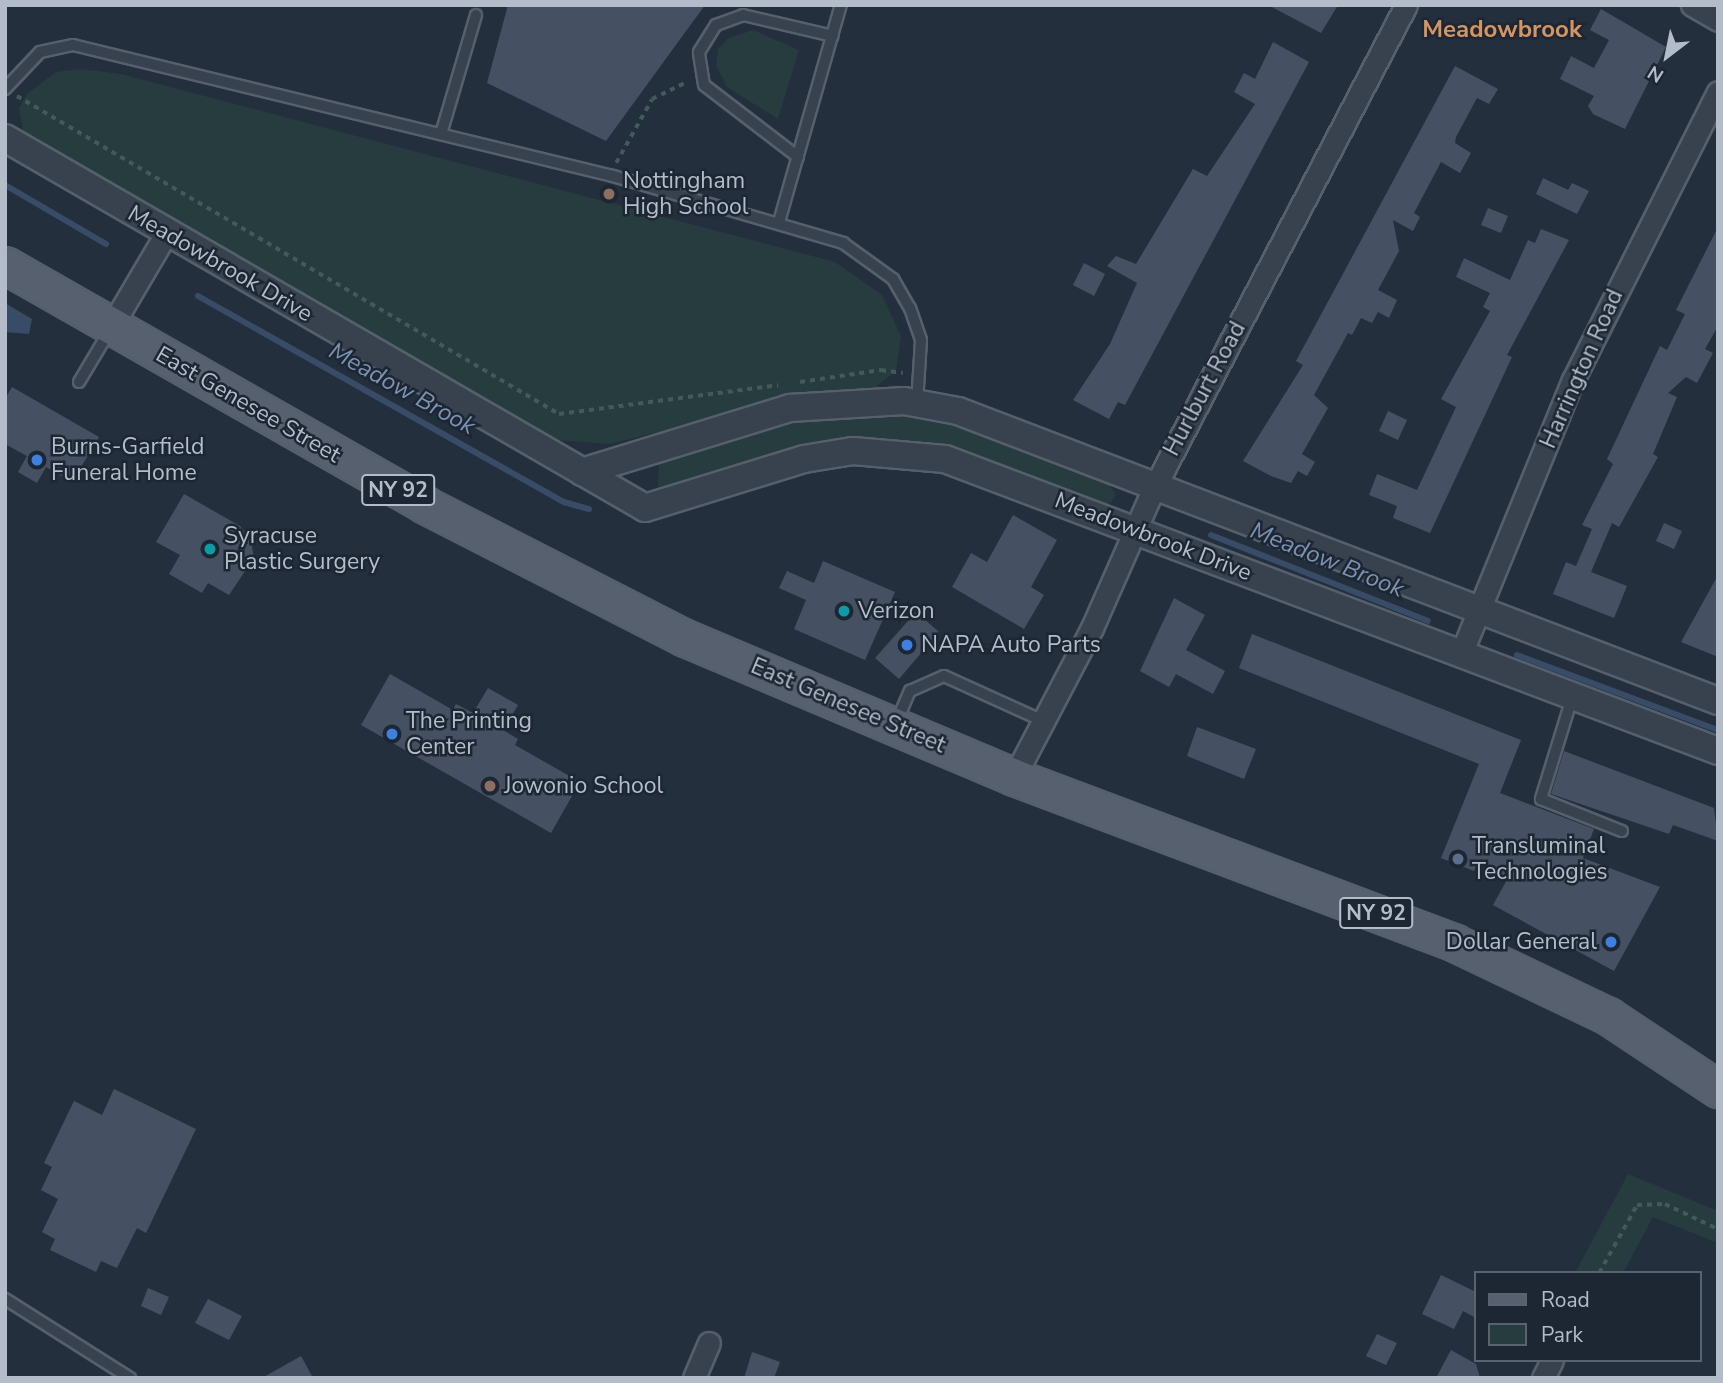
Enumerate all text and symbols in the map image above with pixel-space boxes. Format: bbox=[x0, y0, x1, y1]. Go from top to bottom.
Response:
district label: Meadowbrook bbox=[1422, 16, 1582, 44]
north arrow bbox=[1632, 21, 1702, 91]
text: N bbox=[1643, 59, 1669, 89]
place label: Nottingham High School bbox=[623, 167, 749, 221]
marker: Nottingham High School bbox=[601, 186, 617, 202]
street label: Meadowbrook Drive bbox=[123, 200, 317, 328]
street label: Harrington Road bbox=[1535, 285, 1629, 453]
street label: Hurlburt Road bbox=[1158, 317, 1252, 461]
water label: Meadow Brook bbox=[324, 337, 480, 441]
street label: East Genesee Street bbox=[151, 341, 345, 469]
place label: Burns-Garfield Funeral Home bbox=[51, 433, 204, 487]
marker: Burns-Garfield Funeral Home bbox=[29, 452, 45, 468]
road number: NY 92 bbox=[360, 472, 436, 508]
street label: Meadowbrook Drive bbox=[1051, 487, 1255, 587]
water label: Meadow Brook bbox=[1246, 516, 1408, 604]
place label: Syracuse Plastic Surgery bbox=[224, 522, 380, 576]
marker: Syracuse Plastic Surgery bbox=[202, 541, 218, 557]
place label: Verizon bbox=[858, 597, 935, 625]
marker: Verizon bbox=[836, 603, 852, 619]
place label: NAPA Auto Parts bbox=[921, 631, 1101, 659]
marker: NAPA Auto Parts bbox=[899, 637, 915, 653]
street label: East Genesee Street bbox=[747, 653, 949, 759]
place label: The Printing Center bbox=[406, 707, 532, 761]
marker: The Printing Center bbox=[384, 726, 400, 742]
place label: Jowonio School bbox=[504, 772, 663, 800]
marker: Jowonio School bbox=[482, 778, 498, 794]
place label: Transluminal Technologies bbox=[1472, 832, 1607, 886]
marker: Transluminal Technologies bbox=[1450, 851, 1466, 867]
road number: NY 92 bbox=[1338, 895, 1414, 930]
place label: Dollar General bbox=[1446, 928, 1597, 956]
marker: Dollar General bbox=[1603, 934, 1619, 950]
legend bbox=[1474, 1271, 1702, 1362]
text: Road bbox=[1541, 1286, 1590, 1314]
text: Park bbox=[1541, 1321, 1583, 1349]

